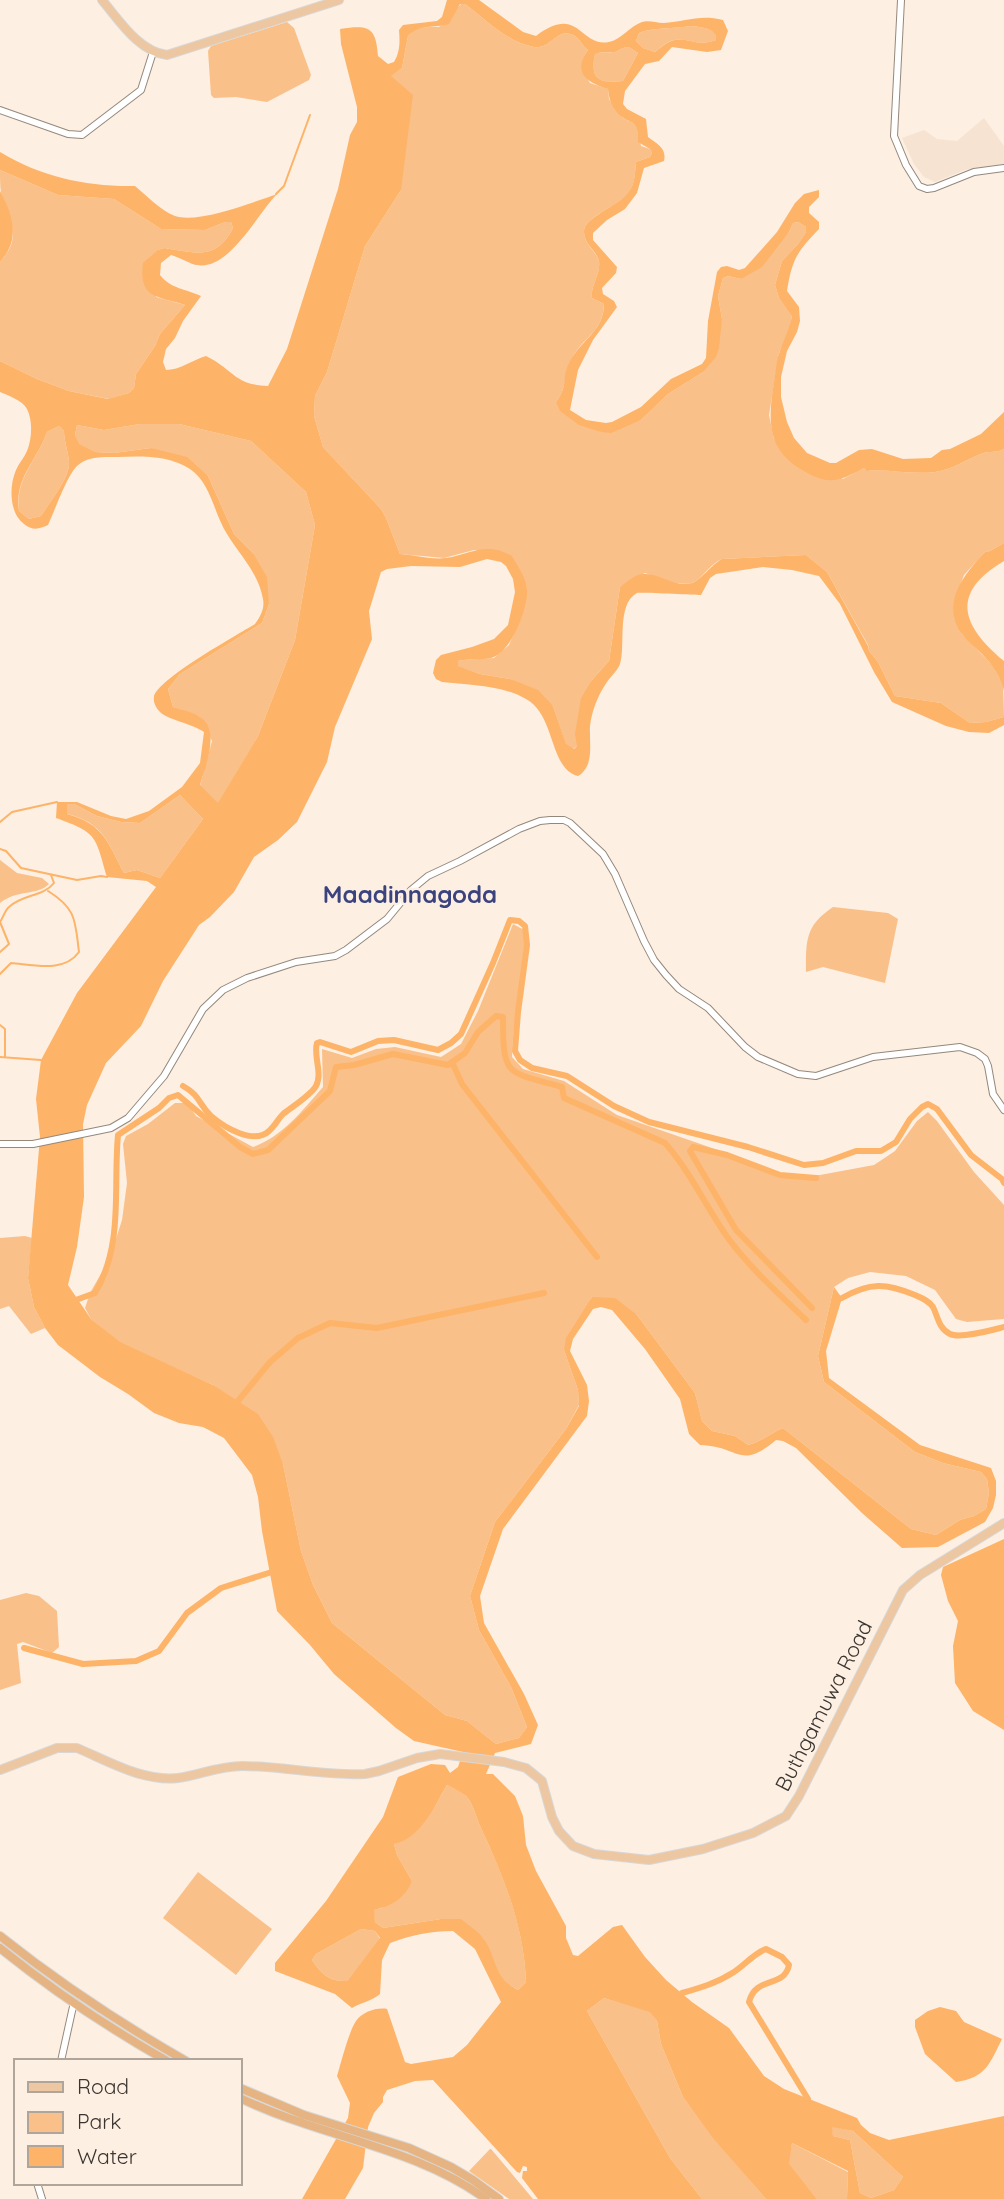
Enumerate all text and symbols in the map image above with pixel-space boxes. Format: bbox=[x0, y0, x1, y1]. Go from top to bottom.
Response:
district label: Maadinnagoda bbox=[323, 879, 497, 909]
street label: Buthgamuwa Road bbox=[769, 1616, 877, 1795]
legend bbox=[14, 2059, 242, 2185]
text: Road bbox=[77, 2073, 129, 2099]
text: Park bbox=[77, 2108, 121, 2134]
text: Water bbox=[77, 2143, 137, 2169]

